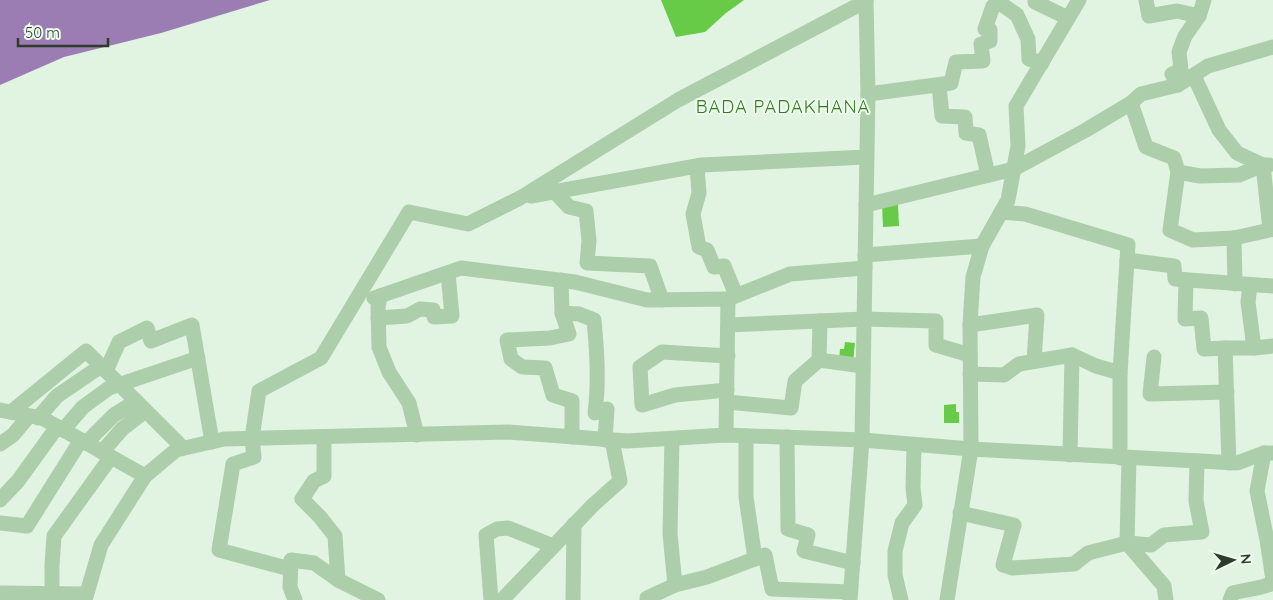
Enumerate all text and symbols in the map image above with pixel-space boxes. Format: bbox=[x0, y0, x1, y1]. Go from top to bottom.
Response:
scale bar bbox=[18, 15, 108, 47]
text: 50 m bbox=[25, 23, 60, 42]
district label: BADA PADAKHANA bbox=[696, 95, 870, 118]
north arrow bbox=[1208, 535, 1258, 585]
text: N bbox=[1237, 553, 1255, 565]

